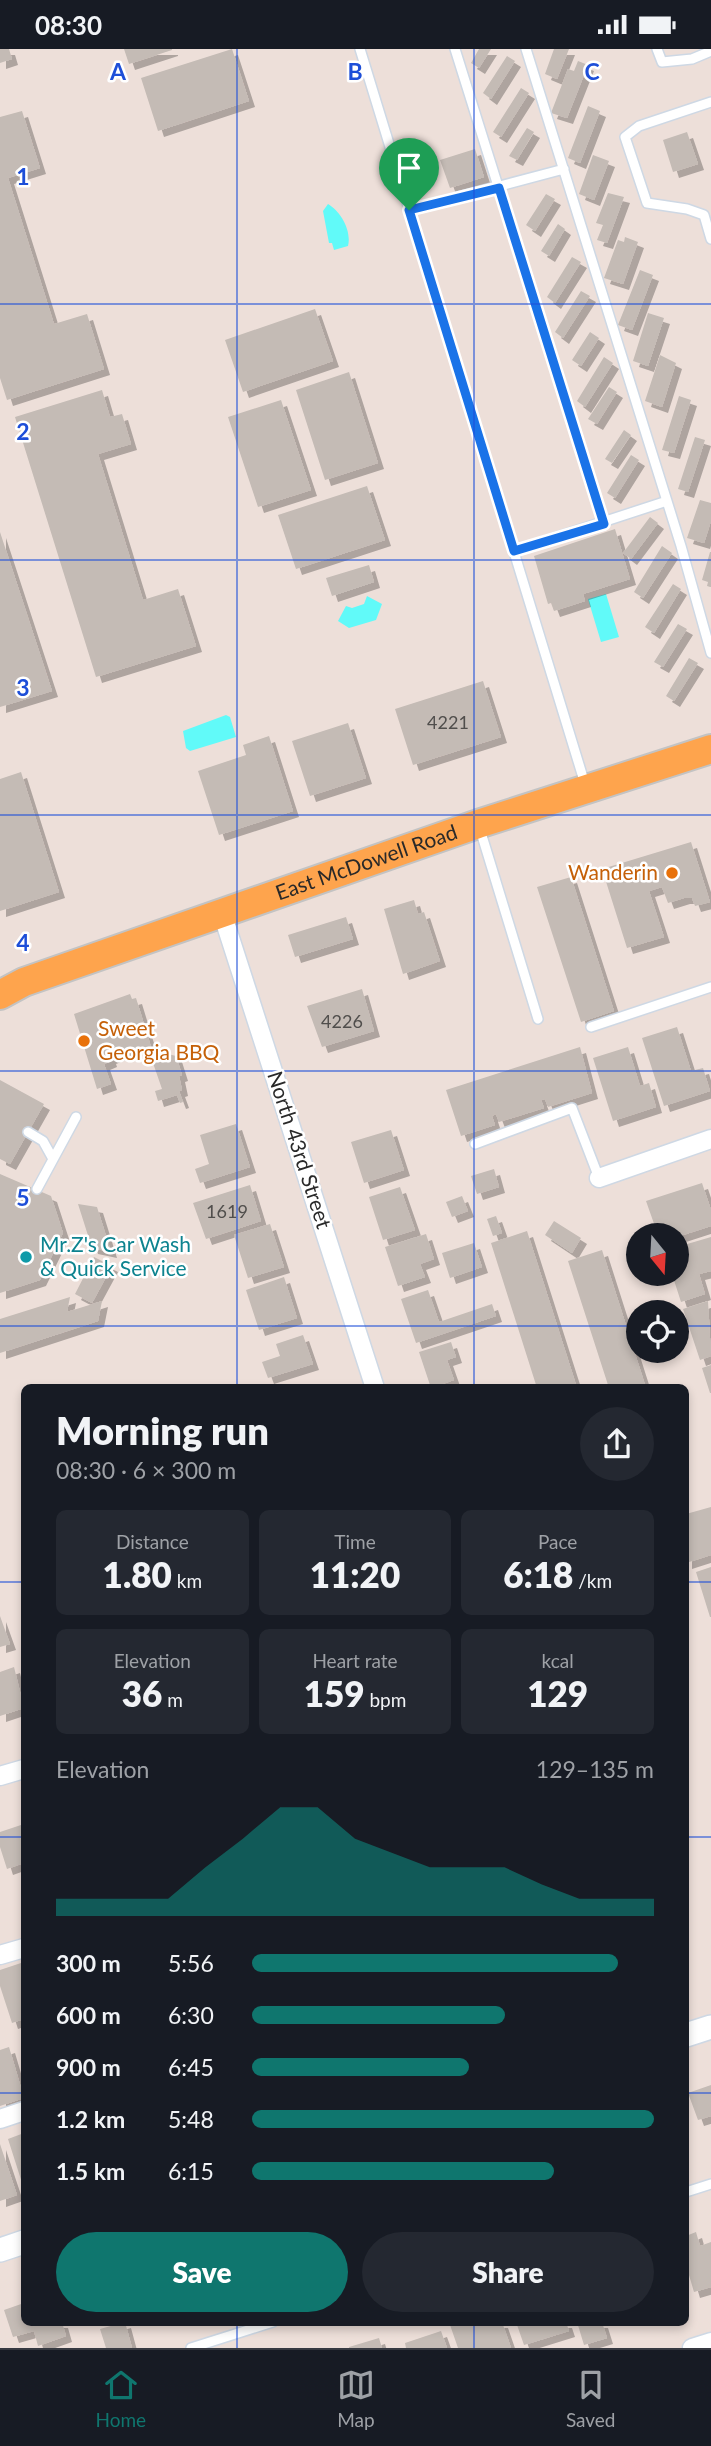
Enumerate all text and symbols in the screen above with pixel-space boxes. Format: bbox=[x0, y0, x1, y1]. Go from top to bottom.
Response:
text: 08:30 bbox=[35, 9, 102, 41]
text: A bbox=[109, 57, 127, 85]
text: B bbox=[347, 57, 363, 85]
text: C bbox=[584, 57, 600, 85]
pin bbox=[379, 138, 439, 210]
icon: arrive bbox=[390, 149, 428, 187]
text: 1 bbox=[16, 162, 30, 190]
text: 2 bbox=[16, 417, 30, 445]
text: 3 bbox=[16, 673, 30, 701]
house number: 4221 bbox=[427, 711, 469, 733]
street label: East McDowell Road bbox=[272, 818, 460, 904]
place label: Wanderin bbox=[568, 859, 658, 884]
marker: Wanderin bbox=[664, 865, 680, 881]
text: 4 bbox=[16, 928, 30, 956]
house number: 4226 bbox=[321, 1010, 363, 1032]
place label: Sweet Georgia BBQ bbox=[98, 1015, 220, 1064]
marker: Sweet Georgia BBQ bbox=[76, 1033, 92, 1049]
street label: North 43rd Street bbox=[263, 1068, 338, 1232]
text: 5 bbox=[16, 1183, 30, 1211]
house number: 1619 bbox=[206, 1200, 248, 1222]
north arrow bbox=[626, 1223, 690, 1286]
map controls bbox=[626, 1223, 689, 1363]
place label: Mr.Z's Car Wash & Quick Service bbox=[40, 1231, 191, 1280]
marker: Mr.Z's Car Wash & Quick Service bbox=[18, 1249, 34, 1265]
button: locate bbox=[626, 1300, 689, 1363]
text: Morning run bbox=[56, 1407, 269, 1453]
button: share bbox=[580, 1407, 654, 1481]
text: 08:30 · 6 × 300 m bbox=[56, 1456, 236, 1484]
text: Distance bbox=[116, 1530, 189, 1553]
text: Time bbox=[334, 1530, 376, 1553]
text: Pace bbox=[538, 1530, 577, 1553]
text: 1.80 bbox=[103, 1553, 172, 1595]
text: 11:20 bbox=[310, 1553, 400, 1595]
text: 6:18 bbox=[503, 1553, 573, 1595]
text: km bbox=[172, 1569, 202, 1592]
text: /km bbox=[573, 1569, 612, 1592]
text: Elevation bbox=[114, 1649, 191, 1672]
text: Heart rate bbox=[312, 1649, 398, 1672]
text: kcal bbox=[542, 1649, 574, 1672]
text: 36 bbox=[122, 1672, 162, 1714]
text: 159 bbox=[304, 1672, 365, 1714]
text: 129 bbox=[527, 1672, 588, 1714]
text: m bbox=[162, 1688, 183, 1711]
text: bpm bbox=[365, 1688, 406, 1711]
text: Elevation bbox=[56, 1755, 149, 1783]
text: 129–135 m bbox=[536, 1755, 654, 1783]
text: 300 m bbox=[56, 1949, 121, 1977]
text: 5:56 bbox=[168, 1949, 214, 1977]
text: 600 m bbox=[56, 2001, 121, 2029]
text: 6:30 bbox=[168, 2001, 214, 2029]
text: 900 m bbox=[56, 2053, 121, 2081]
text: 6:45 bbox=[168, 2053, 214, 2081]
text: 1.2 km bbox=[56, 2105, 125, 2133]
text: 5:48 bbox=[168, 2105, 214, 2133]
text: 1.5 km bbox=[56, 2157, 125, 2185]
text: 6:15 bbox=[168, 2157, 214, 2185]
button: Save bbox=[56, 2232, 348, 2312]
button: Share bbox=[362, 2232, 654, 2312]
tab: Home bbox=[95, 2366, 146, 2431]
tab: Map bbox=[337, 2366, 375, 2431]
tab: Saved bbox=[566, 2366, 616, 2431]

